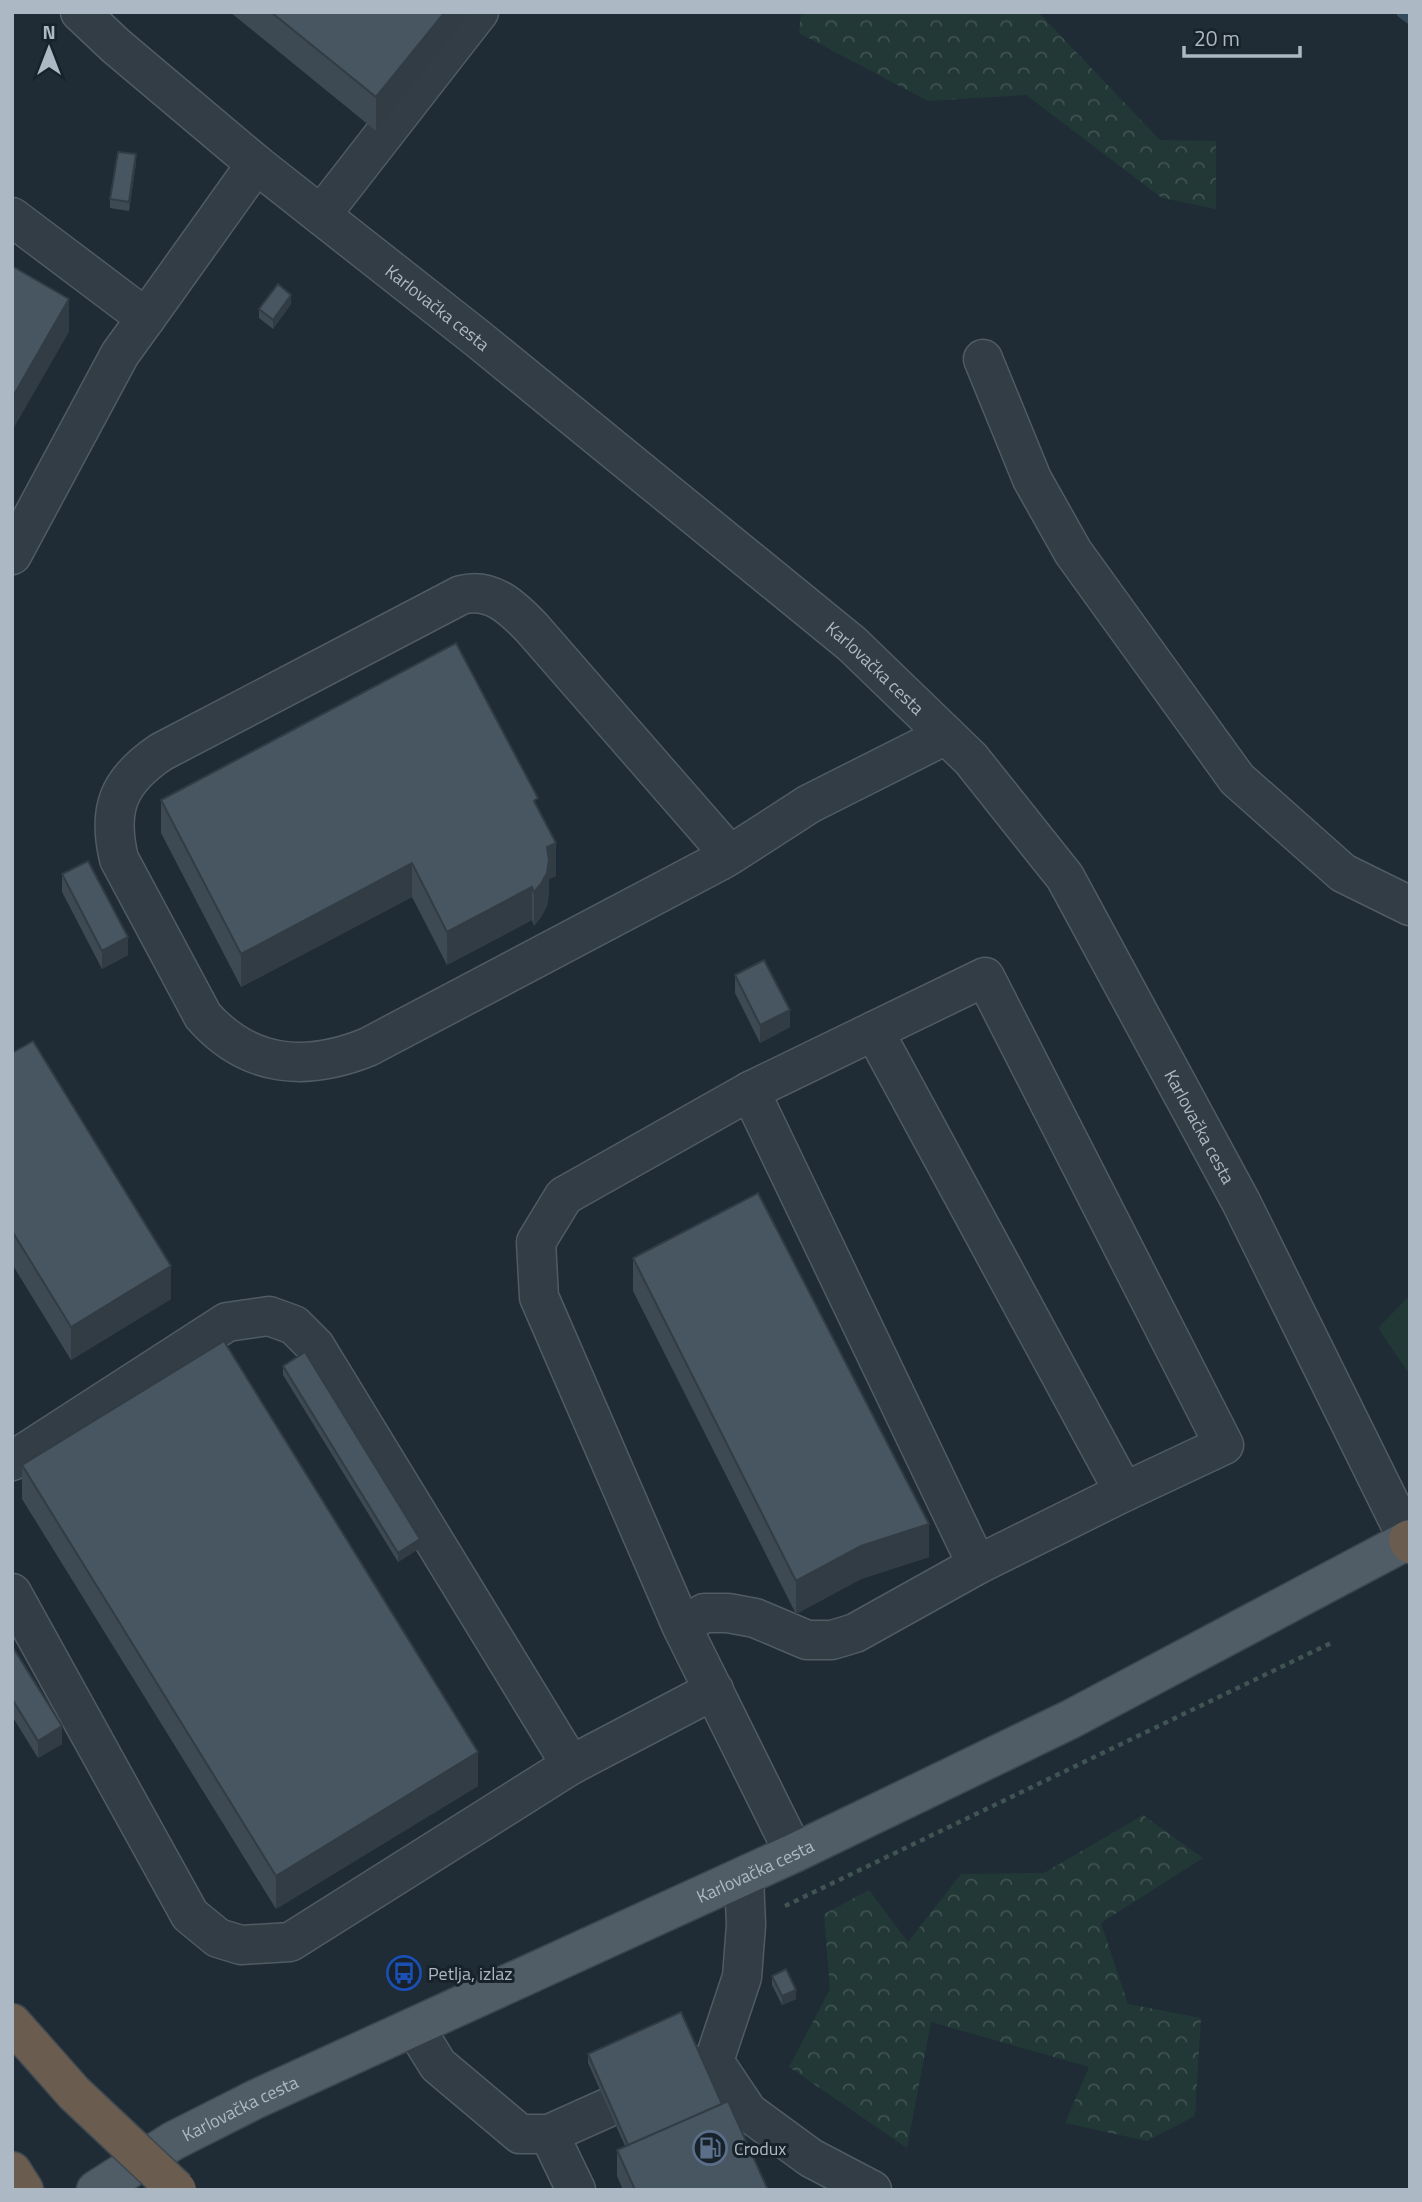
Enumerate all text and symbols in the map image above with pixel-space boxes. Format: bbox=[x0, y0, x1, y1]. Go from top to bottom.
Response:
north arrow bbox=[14, 14, 84, 84]
scale bar bbox=[1184, 14, 1300, 58]
text: N bbox=[42, 17, 56, 46]
text: 20 m bbox=[1194, 22, 1240, 54]
street label: Karlovačka cesta bbox=[380, 257, 496, 357]
street label: Karlovačka cesta bbox=[820, 614, 931, 721]
street label: Karlovačka cesta bbox=[1158, 1064, 1242, 1189]
street label: Karlovačka cesta bbox=[692, 1832, 818, 1909]
bus stop icon: Petlja, izlaz bbox=[385, 1954, 423, 1992]
place label: Petlja, izlaz bbox=[428, 1960, 513, 1987]
street label: Karlovačka cesta bbox=[177, 2068, 303, 2148]
fuel station icon: Crodux bbox=[691, 2129, 729, 2167]
place label: Crodux bbox=[734, 2135, 787, 2162]

